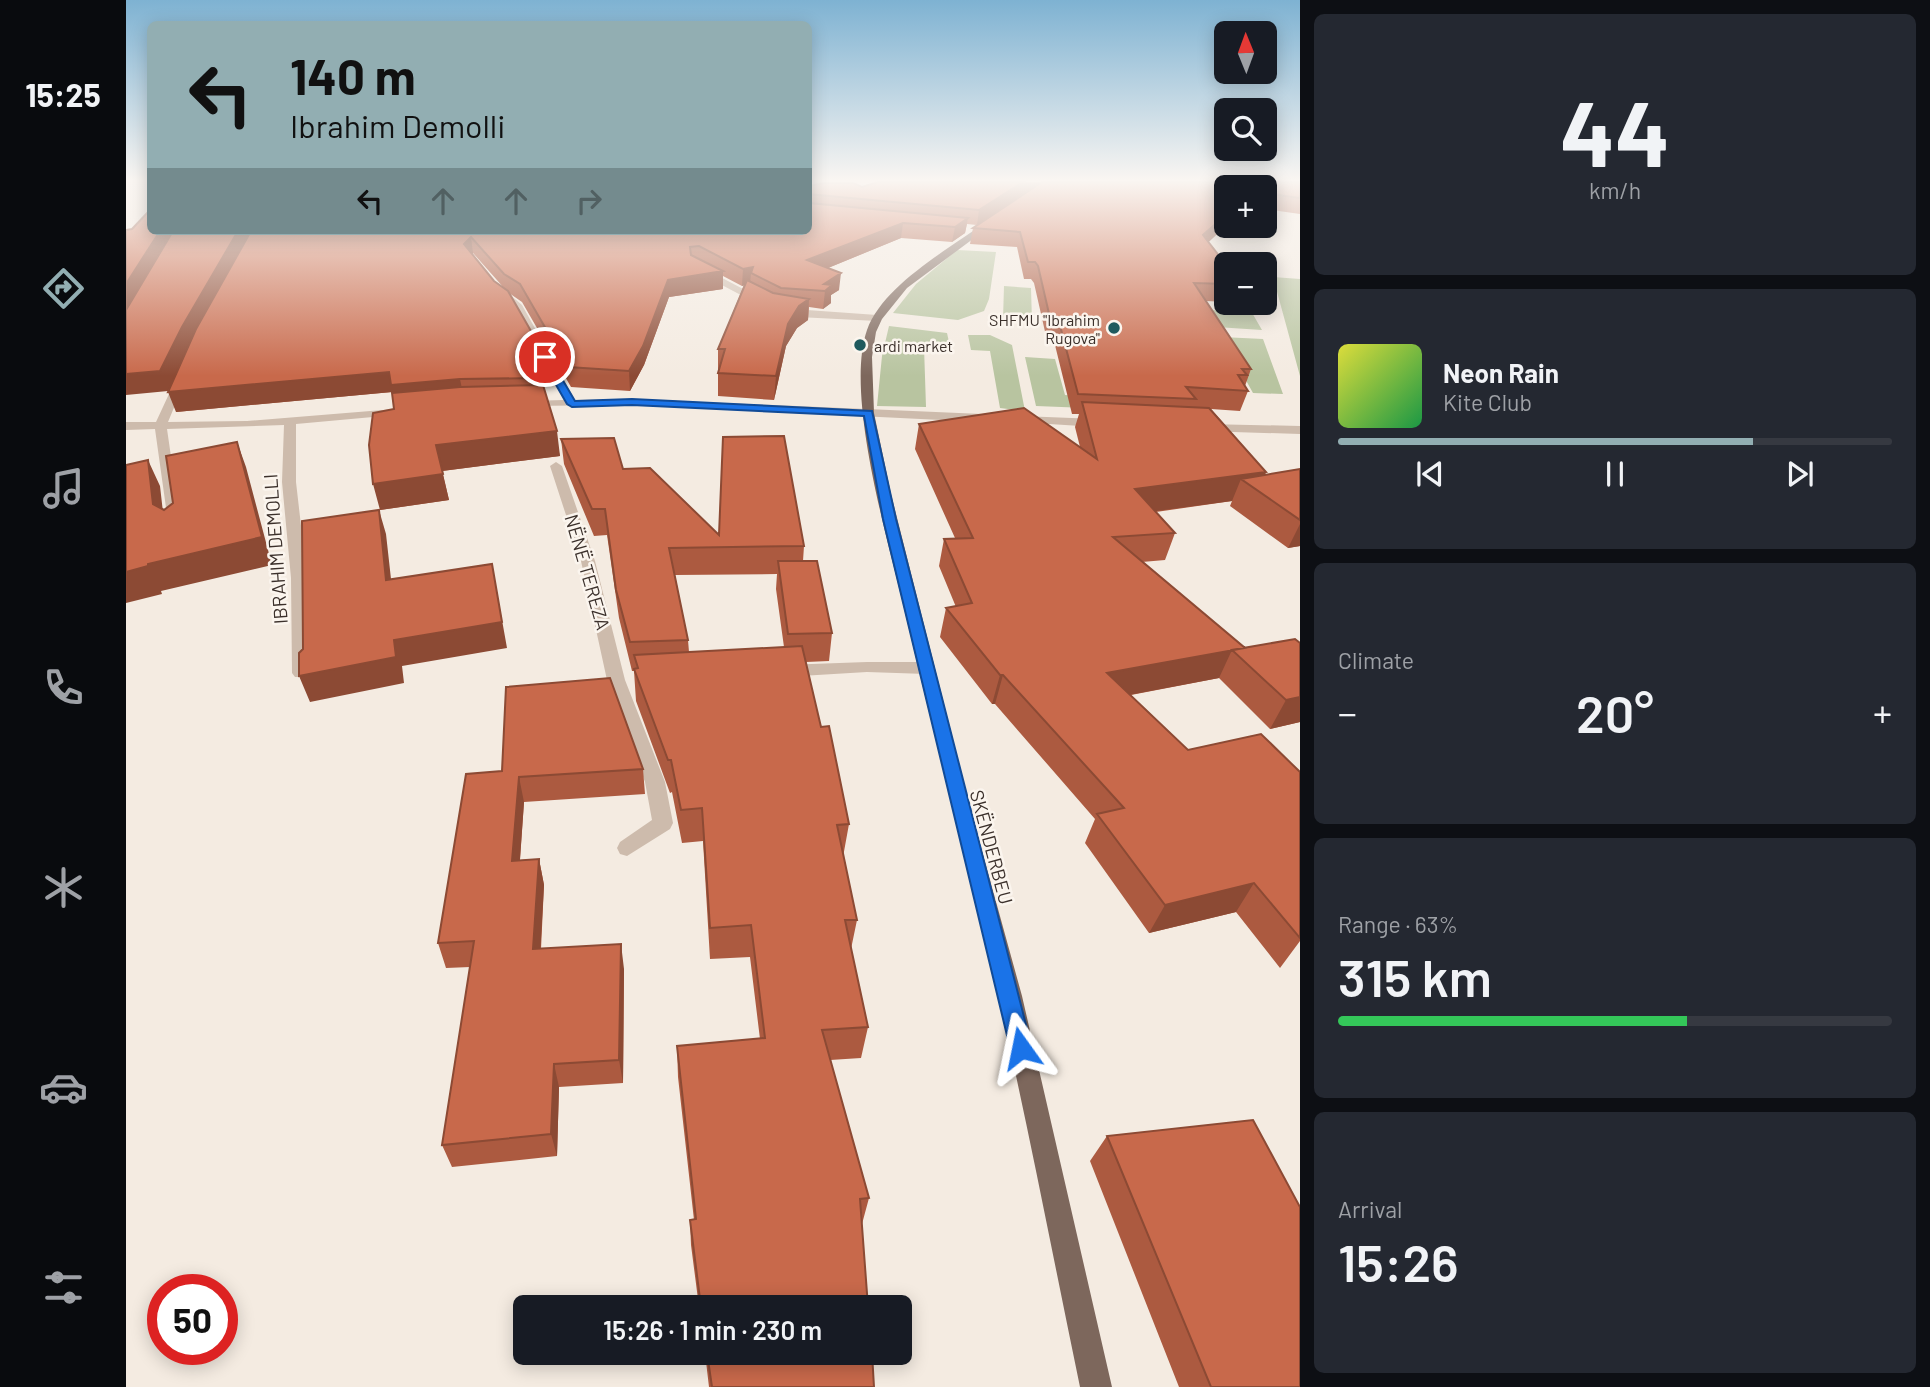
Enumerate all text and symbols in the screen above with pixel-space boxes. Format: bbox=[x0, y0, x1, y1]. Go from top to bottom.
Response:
north arrow bbox=[1214, 21, 1278, 84]
map controls bbox=[1214, 21, 1277, 315]
text: 140 m bbox=[290, 46, 416, 105]
icon: left bbox=[175, 49, 266, 140]
text: 15:25 bbox=[25, 75, 101, 113]
text: 44 bbox=[1560, 76, 1670, 185]
button: search bbox=[1214, 98, 1277, 161]
text: Ibrahim Demolli bbox=[290, 106, 505, 144]
button: + bbox=[1214, 175, 1277, 238]
text: km/h bbox=[1589, 176, 1641, 204]
icon: left bbox=[351, 182, 389, 220]
icon: ahead bbox=[424, 182, 462, 220]
icon: ahead bbox=[497, 182, 535, 220]
icon: right bbox=[570, 182, 608, 220]
button: − bbox=[1214, 252, 1277, 315]
icon: directions bbox=[39, 264, 88, 313]
place label: SHFMU "Ibrahim Rugova" bbox=[989, 310, 1100, 347]
marker: SHFMU "Ibrahim Rugova" bbox=[1106, 320, 1122, 336]
pin bbox=[515, 327, 575, 387]
place label: ardi market bbox=[874, 336, 953, 355]
marker: ardi market bbox=[852, 337, 868, 353]
icon: arrive bbox=[526, 338, 564, 376]
text: Neon Rain bbox=[1443, 357, 1559, 388]
text: Kite Club bbox=[1443, 388, 1532, 416]
icon: previous bbox=[1411, 455, 1449, 493]
icon: pause bbox=[1596, 455, 1634, 493]
icon: next bbox=[1781, 455, 1819, 493]
icon: music bbox=[39, 464, 88, 513]
street label: IBRAHIM DEMOLLI bbox=[258, 473, 292, 625]
street label: NËNË TEREZA bbox=[560, 511, 616, 633]
text: Climate bbox=[1338, 646, 1414, 674]
icon: phone bbox=[39, 663, 88, 712]
text: 20° bbox=[1576, 681, 1654, 743]
text: − bbox=[1338, 689, 1357, 735]
text: + bbox=[1873, 689, 1892, 735]
street label: SKËNDERBEU bbox=[966, 787, 1018, 907]
icon: climate bbox=[39, 863, 88, 912]
text: Range · 63% bbox=[1338, 910, 1458, 938]
text: 315 km bbox=[1338, 945, 1492, 1007]
position arrow bbox=[984, 1011, 1058, 1085]
icon: car bbox=[39, 1063, 88, 1112]
text: Arrival bbox=[1338, 1195, 1402, 1223]
text: 15:26 bbox=[1338, 1230, 1459, 1292]
icon: filters bbox=[39, 1263, 88, 1312]
speed limit sign: 50 bbox=[147, 1274, 238, 1365]
text: 15:26 · 1 min · 230 m bbox=[603, 1314, 822, 1345]

